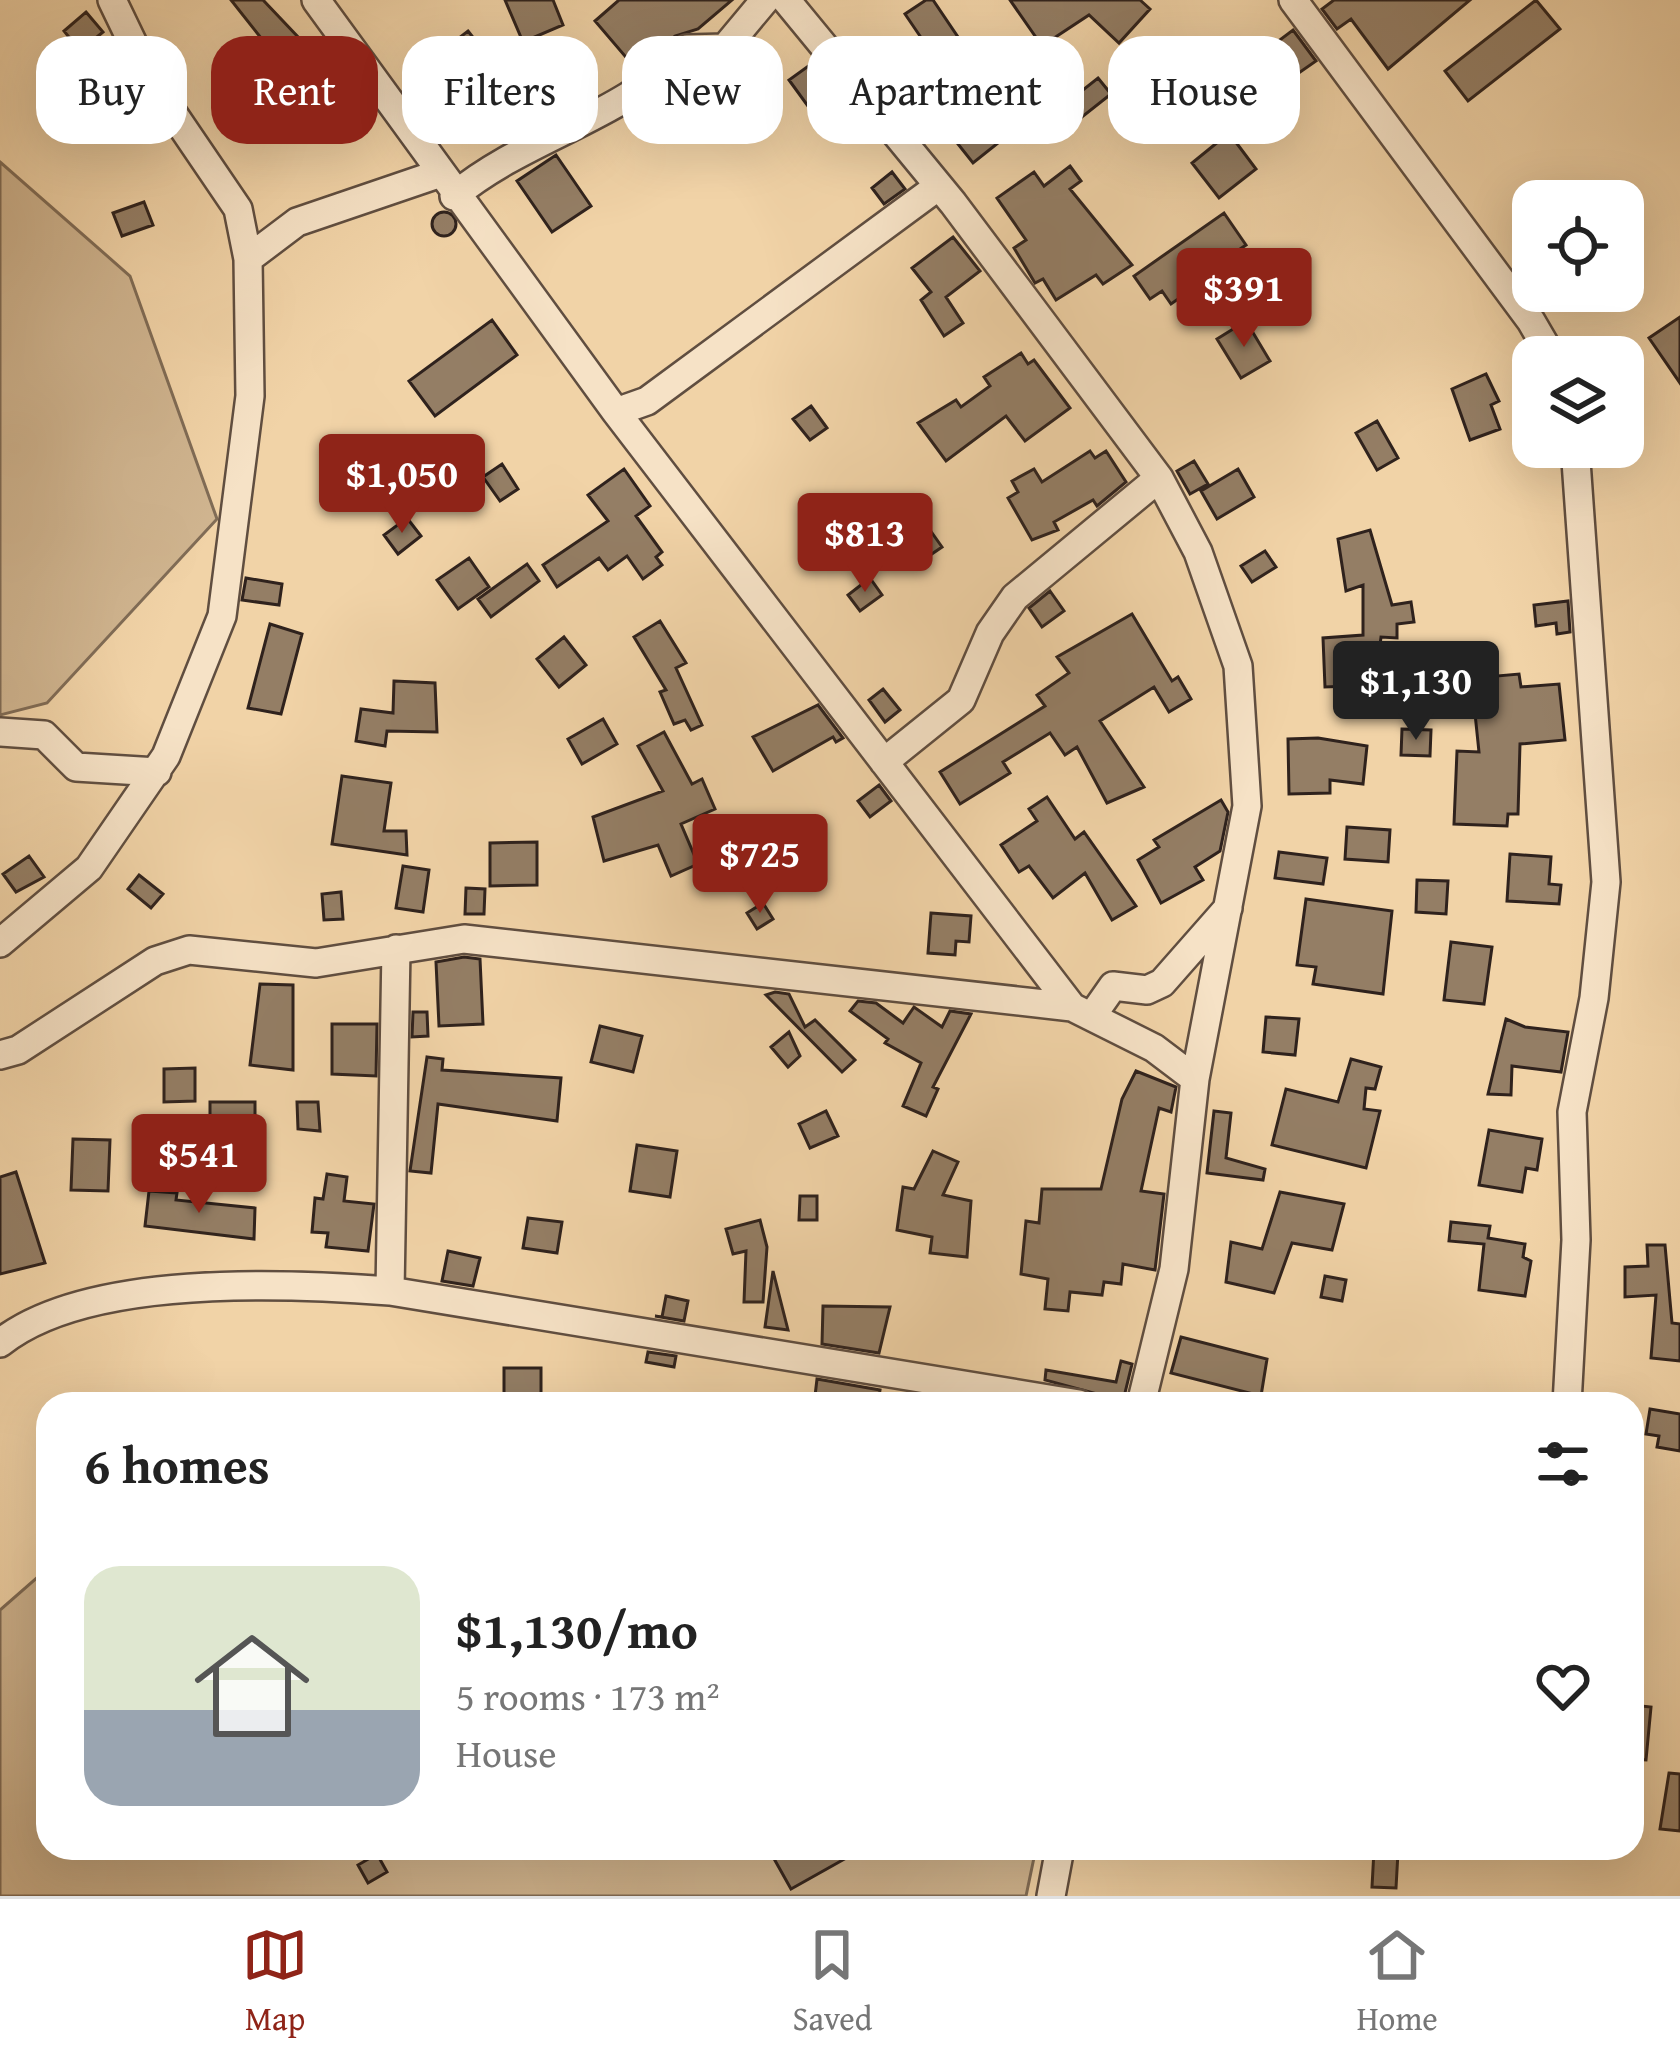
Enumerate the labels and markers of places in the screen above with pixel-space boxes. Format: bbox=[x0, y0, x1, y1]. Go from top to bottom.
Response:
pin: $391 bbox=[1173, 248, 1315, 350]
pin: $1,050 bbox=[304, 434, 500, 536]
pin: $813 bbox=[794, 493, 936, 595]
pin: $1,130 bbox=[1318, 641, 1514, 743]
pin: $725 bbox=[689, 814, 831, 916]
pin: $541 bbox=[128, 1114, 270, 1216]

